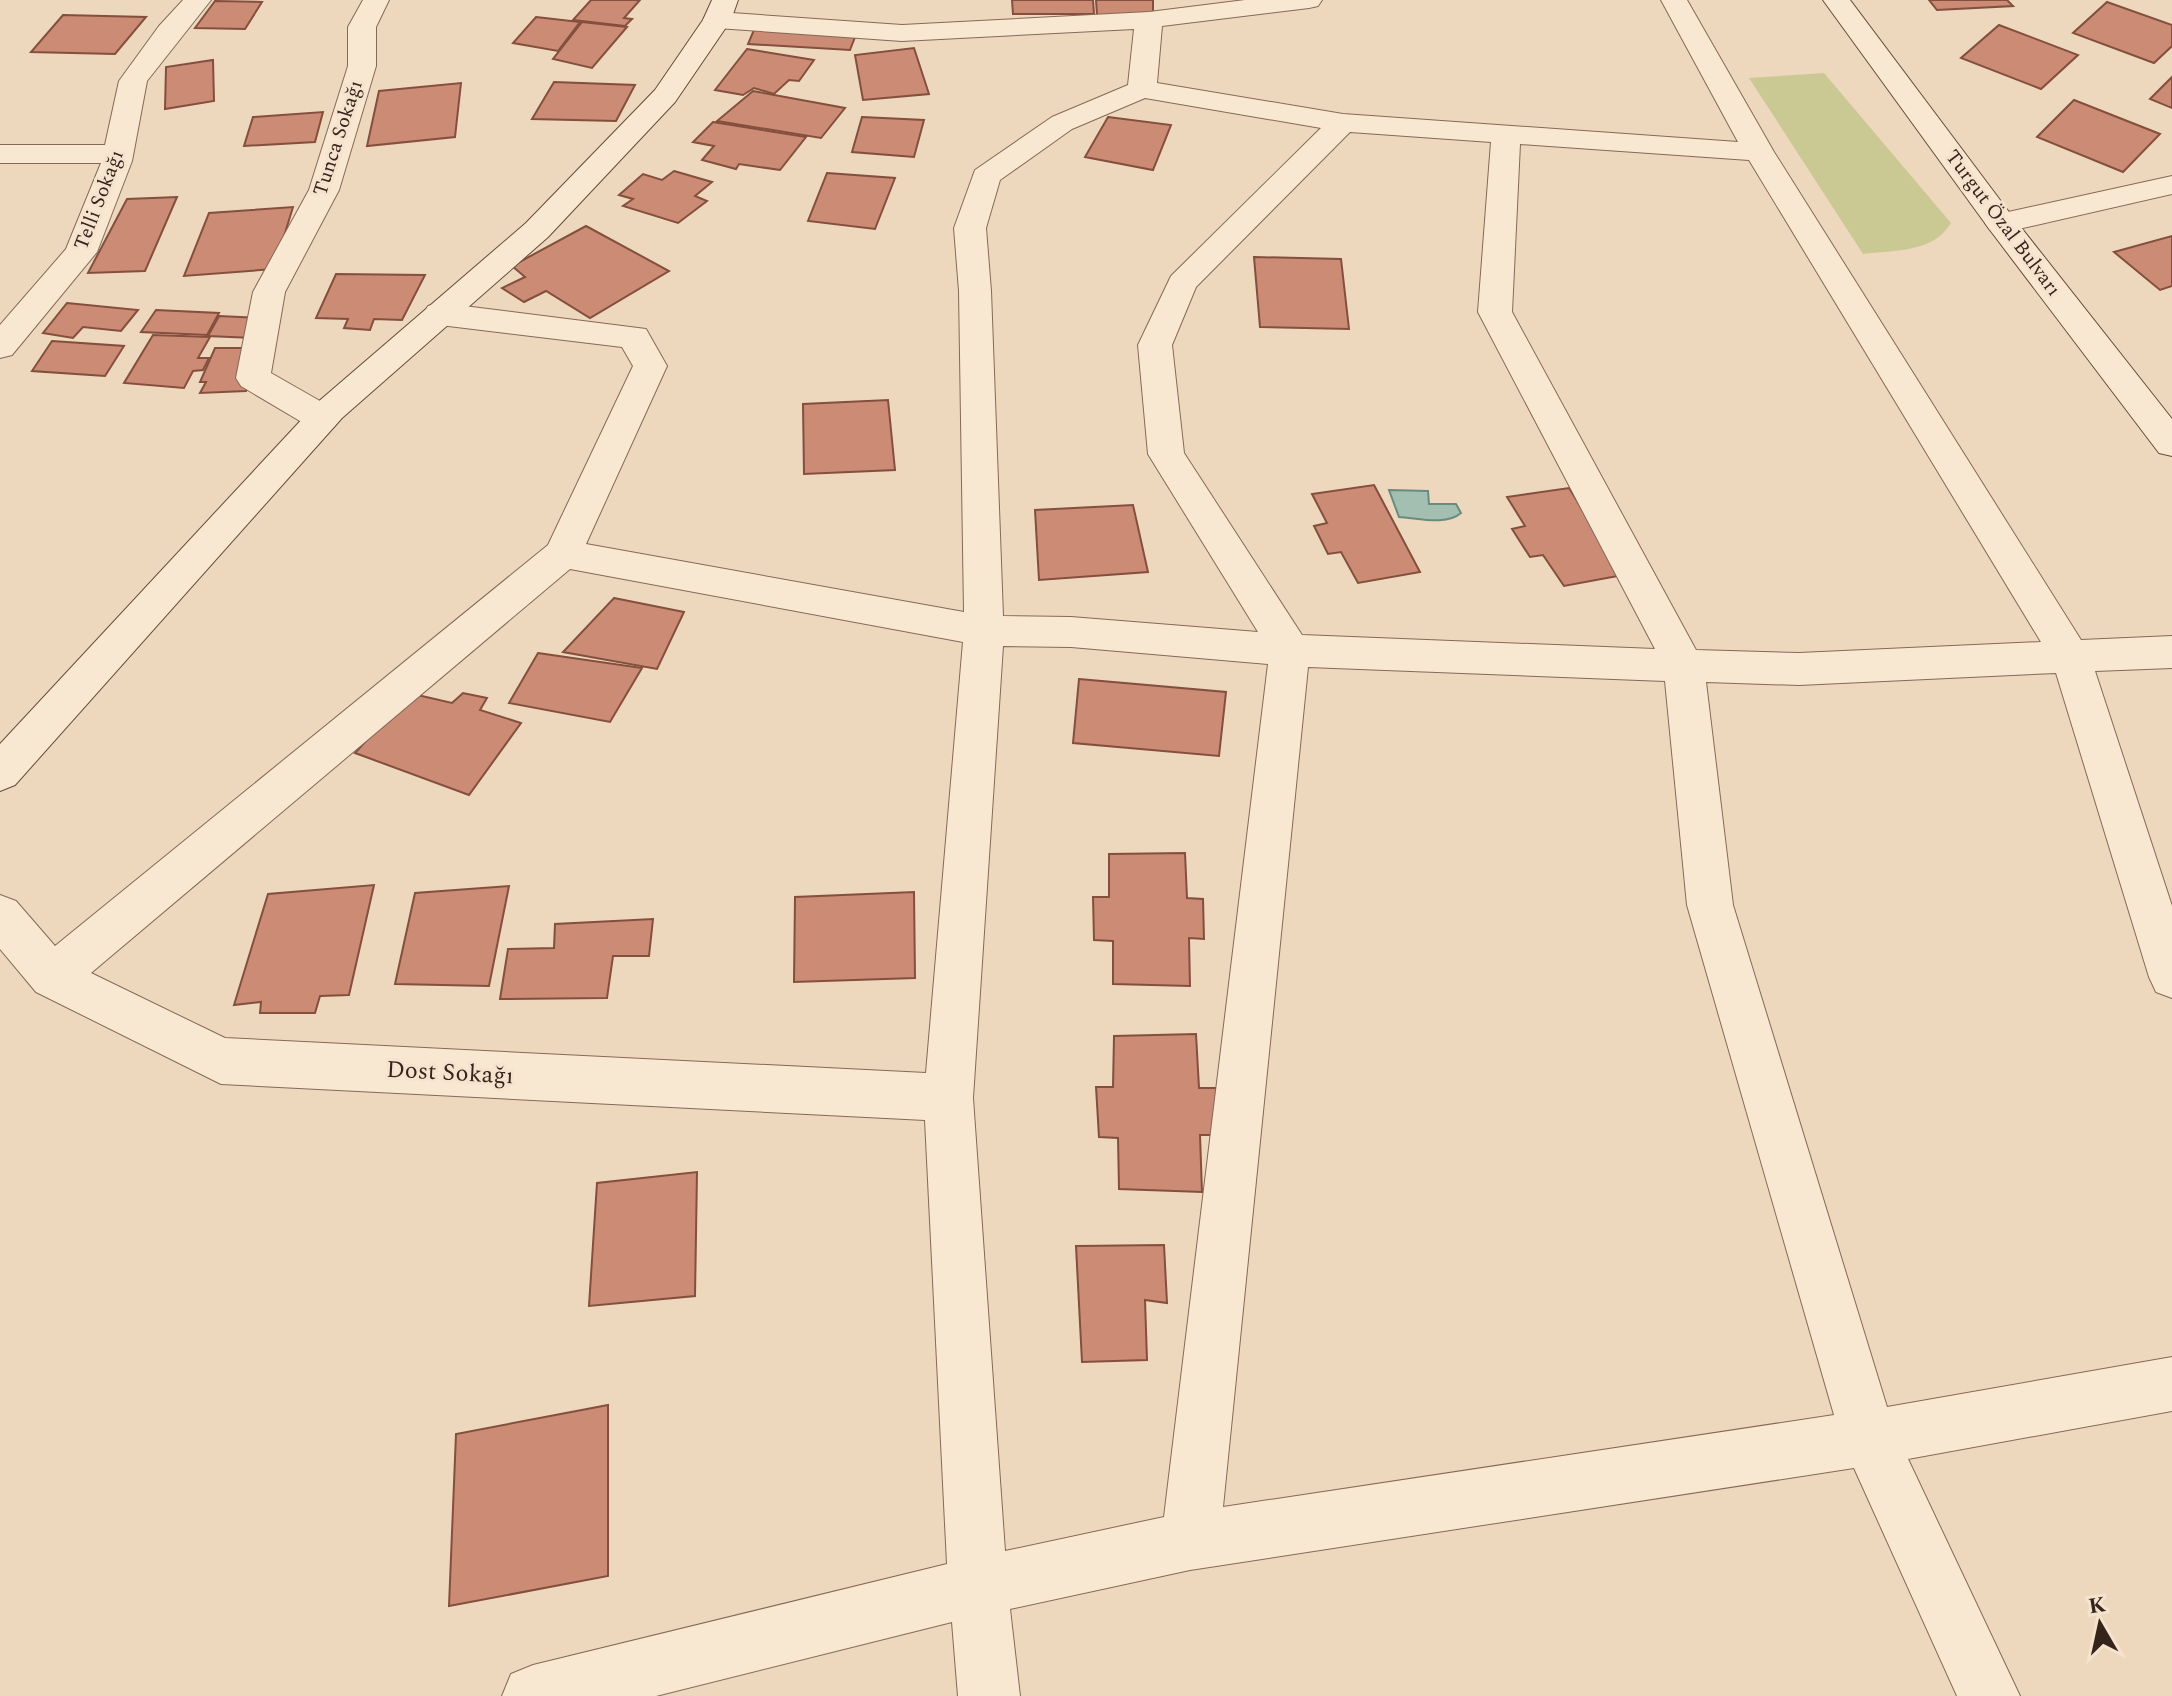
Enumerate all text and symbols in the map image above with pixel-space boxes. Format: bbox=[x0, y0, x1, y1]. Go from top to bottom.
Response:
street label: Tunca Sokağı bbox=[305, 76, 371, 200]
street label: Turgut Özal Bulvarı bbox=[1938, 143, 2068, 303]
street label: Telli Sokağı bbox=[66, 146, 132, 254]
street label: Dost Sokağı bbox=[385, 1052, 515, 1094]
north arrow bbox=[2060, 1584, 2140, 1664]
text: K bbox=[2086, 1588, 2108, 1623]

